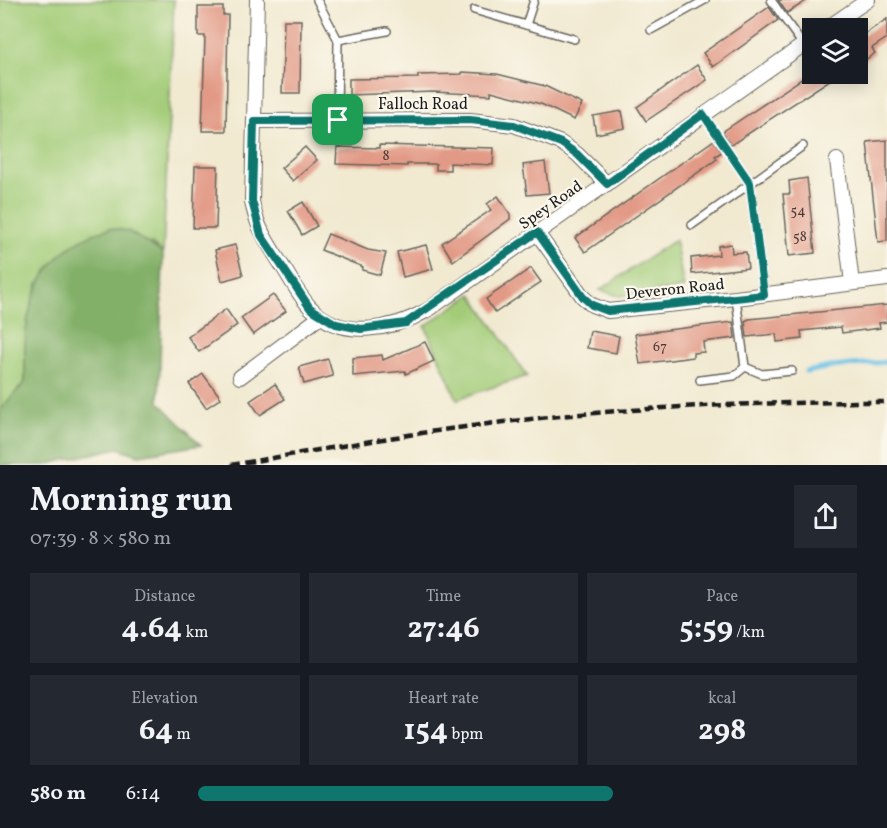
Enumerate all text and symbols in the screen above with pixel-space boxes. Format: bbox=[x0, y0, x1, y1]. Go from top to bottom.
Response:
map controls bbox=[802, 18, 868, 84]
button: layers bbox=[802, 18, 868, 84]
pin bbox=[312, 94, 363, 145]
street label: Falloch Road bbox=[378, 94, 468, 116]
icon: arrive bbox=[321, 103, 354, 136]
house number: 8 bbox=[382, 147, 390, 166]
street label: Spey Road bbox=[515, 176, 587, 236]
house number: 54 bbox=[790, 202, 806, 221]
house number: 58 bbox=[793, 228, 807, 247]
street label: Deveron Road bbox=[625, 274, 726, 306]
house number: 67 bbox=[653, 338, 667, 357]
text: Morning run bbox=[30, 479, 233, 525]
button: share bbox=[794, 485, 857, 548]
text: 07:39 · 8 × 580 m bbox=[30, 525, 171, 553]
text: Distance bbox=[134, 586, 195, 608]
text: Time bbox=[426, 586, 461, 608]
text: Pace bbox=[706, 586, 738, 608]
text: 4.64 bbox=[121, 608, 182, 650]
text: 27:46 bbox=[407, 608, 480, 650]
text: 5:59 bbox=[679, 608, 733, 650]
text: km bbox=[182, 622, 208, 644]
text: /km bbox=[733, 622, 765, 644]
text: Elevation bbox=[132, 688, 198, 710]
text: Heart rate bbox=[408, 688, 479, 710]
text: kcal bbox=[708, 688, 736, 710]
text: 64 bbox=[139, 710, 173, 752]
text: 154 bbox=[404, 710, 448, 752]
text: 298 bbox=[698, 710, 746, 752]
text: m bbox=[173, 724, 191, 746]
text: bpm bbox=[448, 724, 483, 746]
text: 580 m bbox=[30, 780, 86, 808]
text: 6:14 bbox=[126, 780, 161, 808]

